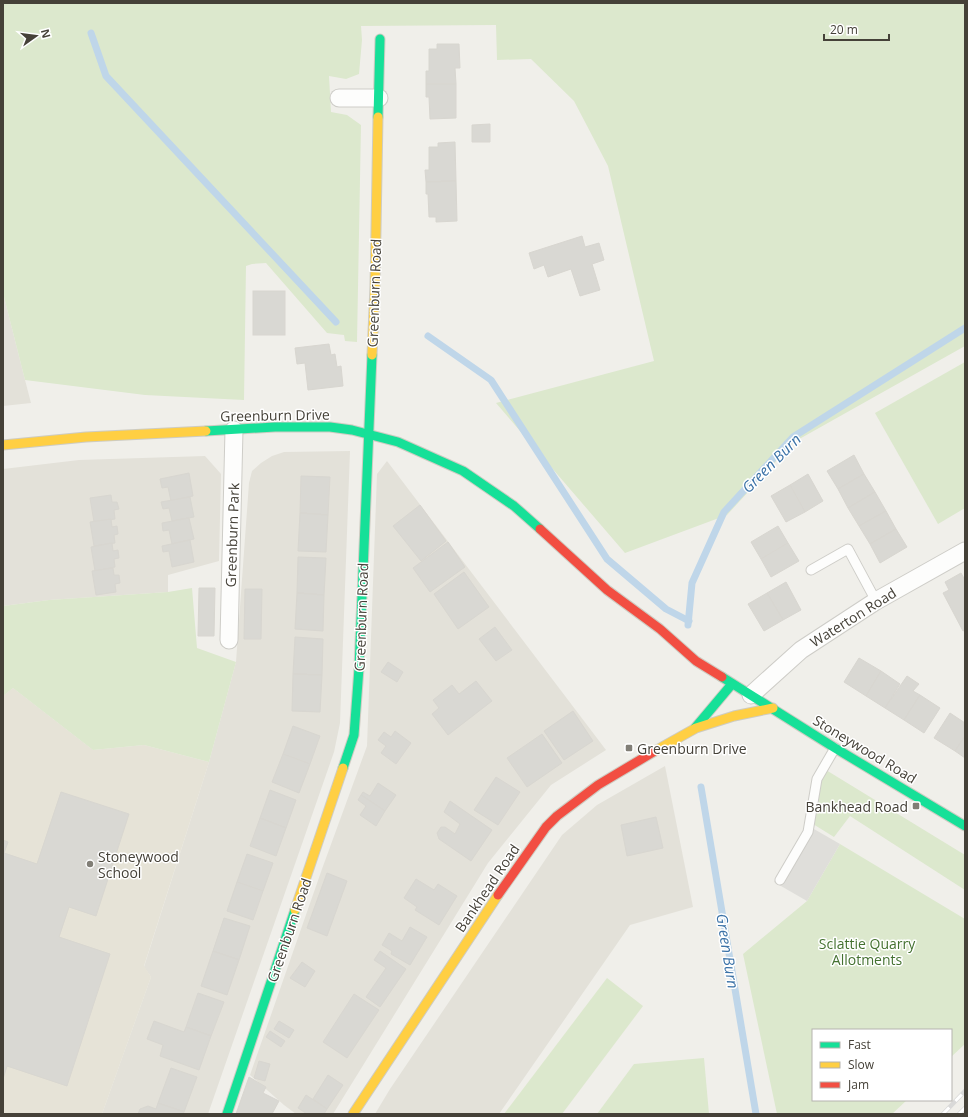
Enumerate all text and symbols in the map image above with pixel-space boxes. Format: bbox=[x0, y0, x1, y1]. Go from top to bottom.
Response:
north arrow bbox=[16, 16, 56, 56]
scale bar bbox=[824, 16, 889, 42]
text: 20 m bbox=[830, 21, 858, 38]
text: N bbox=[38, 27, 55, 40]
street label: Greenburn Road bbox=[363, 238, 385, 348]
street label: Greenburn Drive bbox=[220, 405, 330, 425]
water label: Green Burn bbox=[737, 429, 805, 497]
street label: Greenburn Park bbox=[221, 482, 243, 588]
street label: Greenburn Road bbox=[350, 562, 372, 672]
street label: Waterton Road bbox=[806, 583, 900, 651]
street label: Stoneywood Road bbox=[810, 711, 920, 787]
place label: Greenburn Drive bbox=[637, 739, 747, 758]
marker: Greenburn Drive bbox=[624, 743, 634, 753]
place label: Bankhead Road bbox=[805, 797, 908, 816]
marker: Bankhead Road bbox=[911, 801, 921, 811]
street label: Bankhead Road bbox=[450, 840, 524, 936]
place label: Stoneywood School bbox=[98, 847, 179, 882]
marker: Stoneywood School bbox=[85, 859, 95, 869]
street label: Greenburn Road bbox=[262, 876, 316, 984]
water label: Green Burn bbox=[712, 912, 744, 990]
park label: Sclattie Quarry Allotments bbox=[819, 934, 916, 969]
legend bbox=[812, 1029, 952, 1101]
text: Fast bbox=[848, 1036, 871, 1053]
text: Slow bbox=[848, 1056, 875, 1073]
text: Jam bbox=[847, 1076, 869, 1093]

